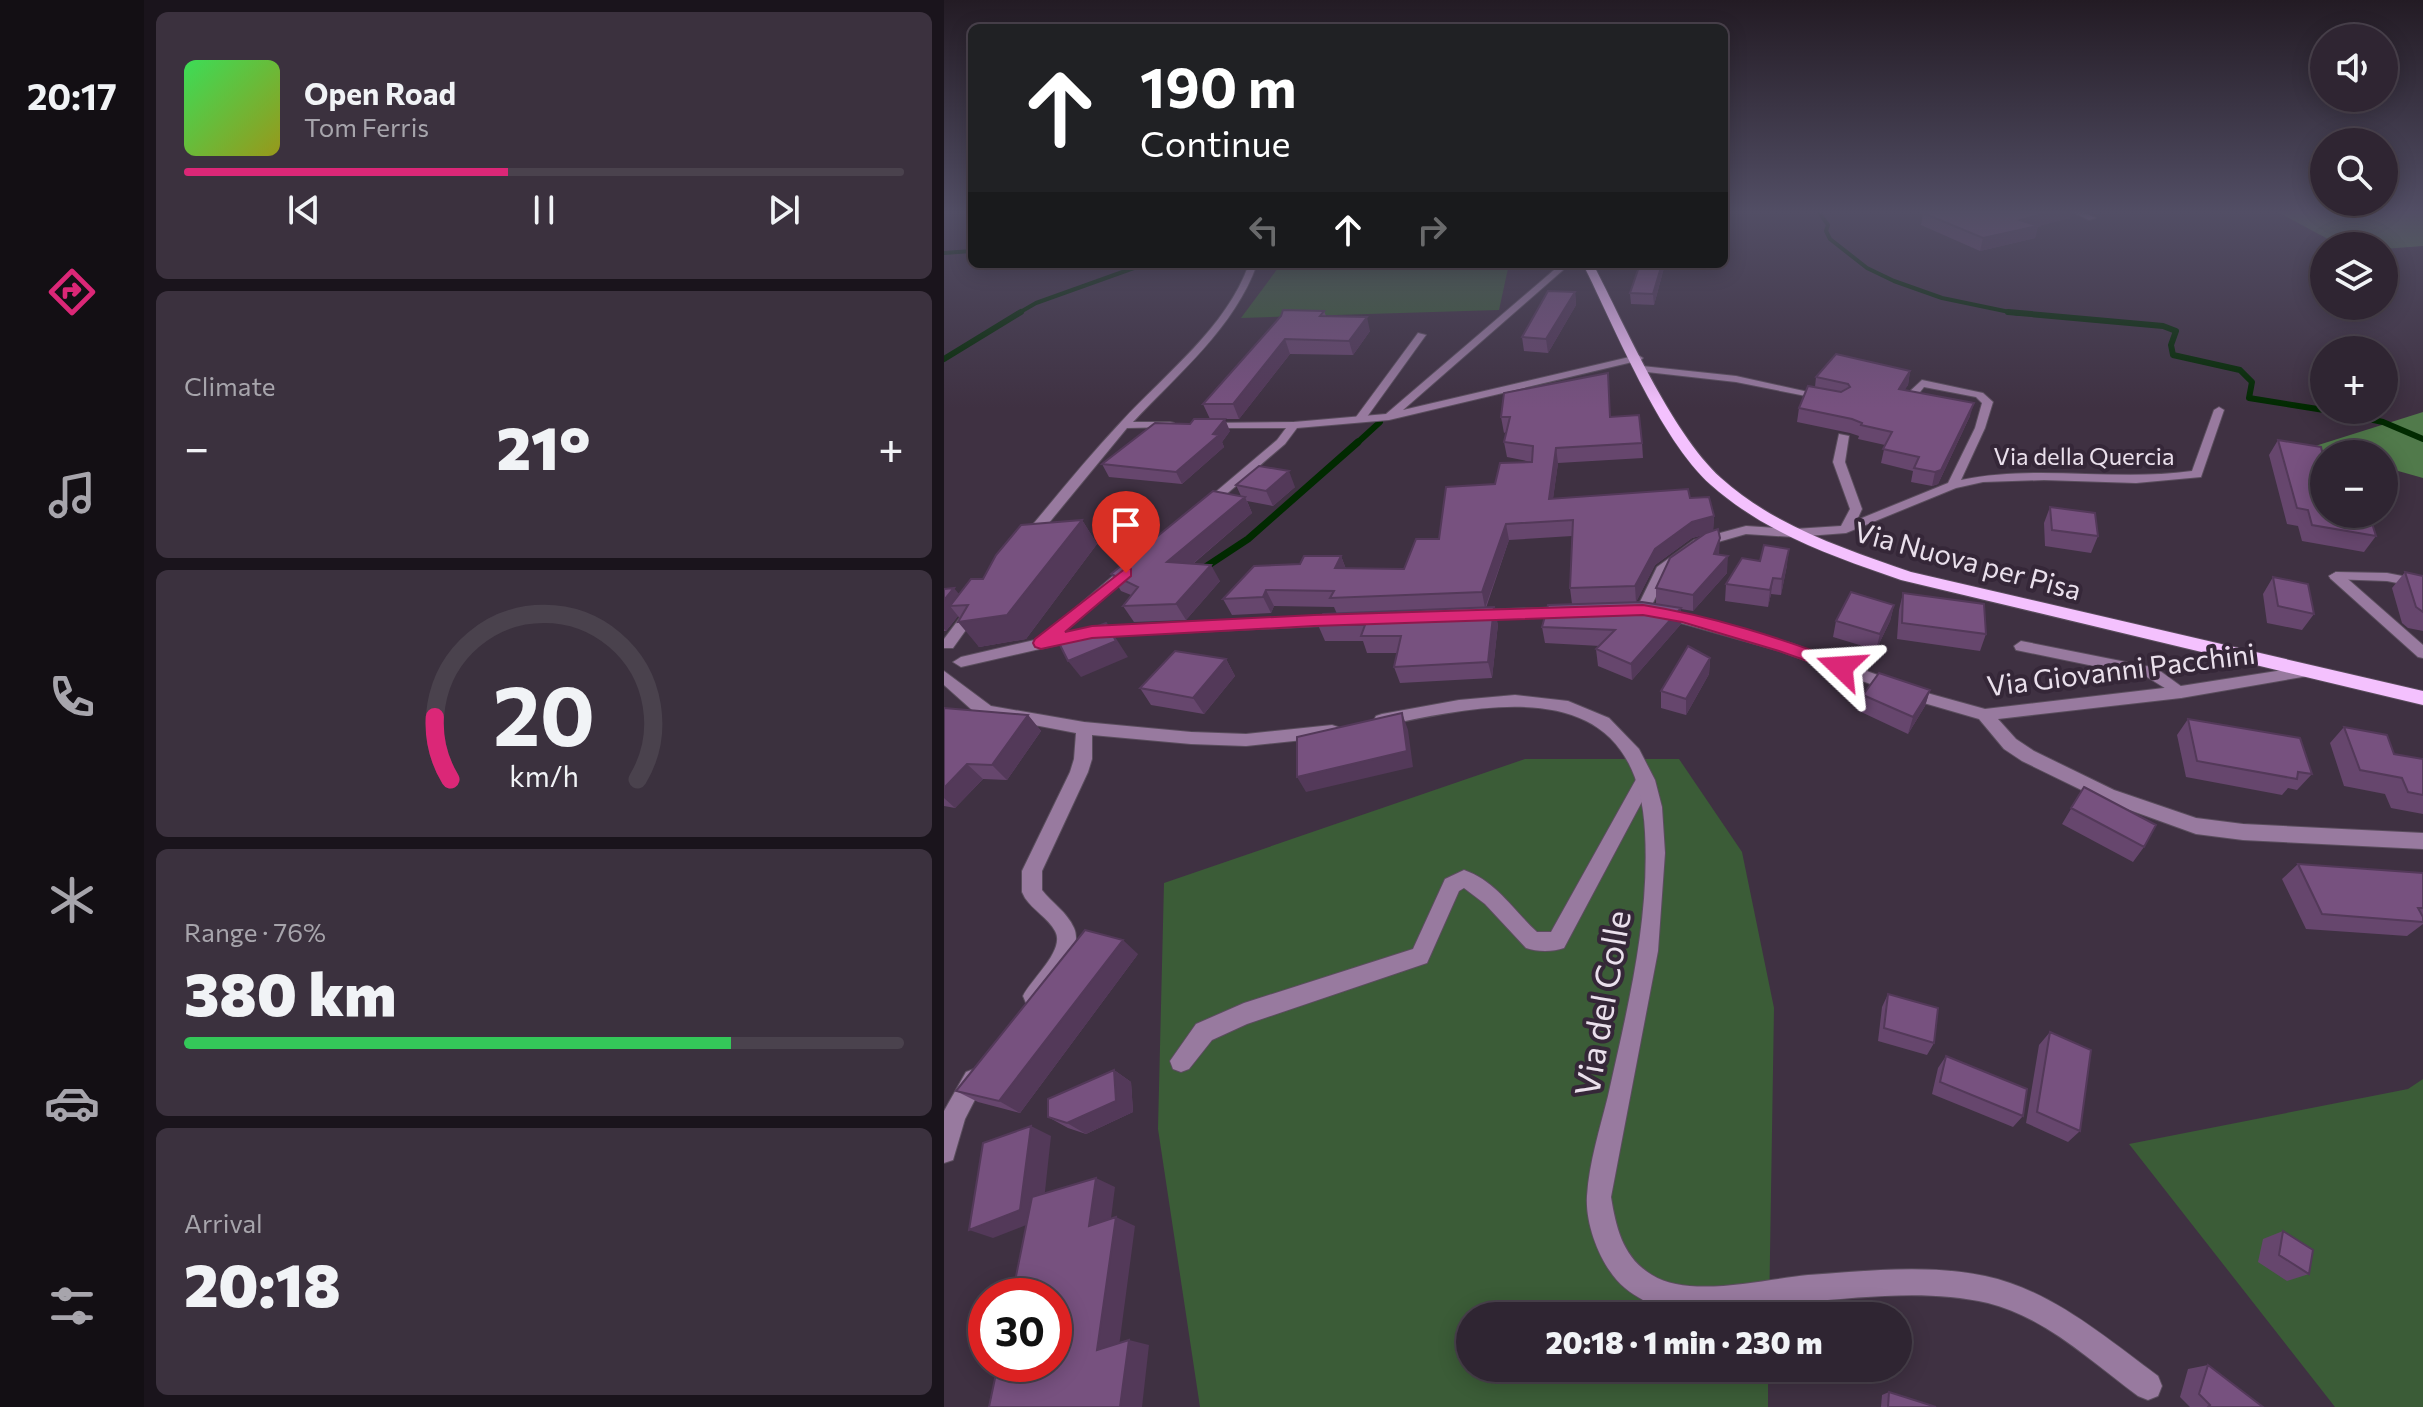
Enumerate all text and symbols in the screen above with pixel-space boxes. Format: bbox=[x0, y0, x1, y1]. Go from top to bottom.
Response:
map controls bbox=[2310, 24, 2398, 528]
button: sound bbox=[2310, 24, 2398, 112]
text: 190 m bbox=[1140, 51, 1297, 120]
icon: ahead bbox=[1008, 56, 1112, 160]
text: 20:17 bbox=[27, 73, 117, 117]
text: Open Road bbox=[304, 74, 456, 111]
text: Tom Ferris bbox=[304, 111, 429, 142]
text: Continue bbox=[1140, 120, 1291, 164]
button: search bbox=[2310, 128, 2398, 216]
icon: previous bbox=[282, 188, 326, 232]
icon: pause bbox=[522, 188, 566, 232]
icon: next bbox=[762, 188, 806, 232]
icon: left bbox=[1242, 208, 1286, 252]
icon: ahead bbox=[1326, 208, 1370, 252]
icon: right bbox=[1410, 208, 1454, 252]
button: layers bbox=[2310, 232, 2398, 320]
icon: directions bbox=[44, 264, 100, 320]
button: + bbox=[2310, 336, 2398, 424]
text: Climate bbox=[184, 370, 276, 401]
text: 21° bbox=[496, 409, 591, 482]
text: − bbox=[184, 419, 209, 473]
text: + bbox=[878, 419, 904, 473]
button: − bbox=[2310, 440, 2398, 528]
street label: Via della Quercia bbox=[1993, 441, 2175, 470]
icon: music bbox=[44, 467, 100, 523]
pin bbox=[1092, 491, 1160, 573]
icon: arrive bbox=[1104, 503, 1148, 547]
street label: Via Nuova per Pisa bbox=[1851, 513, 2085, 607]
position arrow bbox=[1799, 625, 1883, 709]
street label: Via Giovanni Pacchini bbox=[1985, 636, 2257, 702]
text: 20 bbox=[493, 660, 595, 762]
icon: phone bbox=[44, 669, 100, 725]
text: km/h bbox=[509, 758, 579, 793]
icon: climate bbox=[44, 872, 100, 928]
street label: Via del Colle bbox=[1564, 907, 1638, 1099]
text: Range · 76% bbox=[184, 916, 326, 947]
text: 380 km bbox=[184, 955, 397, 1028]
icon: car bbox=[44, 1075, 100, 1131]
text: Arrival bbox=[184, 1207, 263, 1238]
text: 20:18 bbox=[184, 1246, 341, 1319]
icon: filters bbox=[44, 1278, 100, 1334]
speed limit sign: 30 bbox=[968, 1278, 1072, 1382]
text: 20:18 · 1 min · 230 m bbox=[1545, 1323, 1823, 1360]

